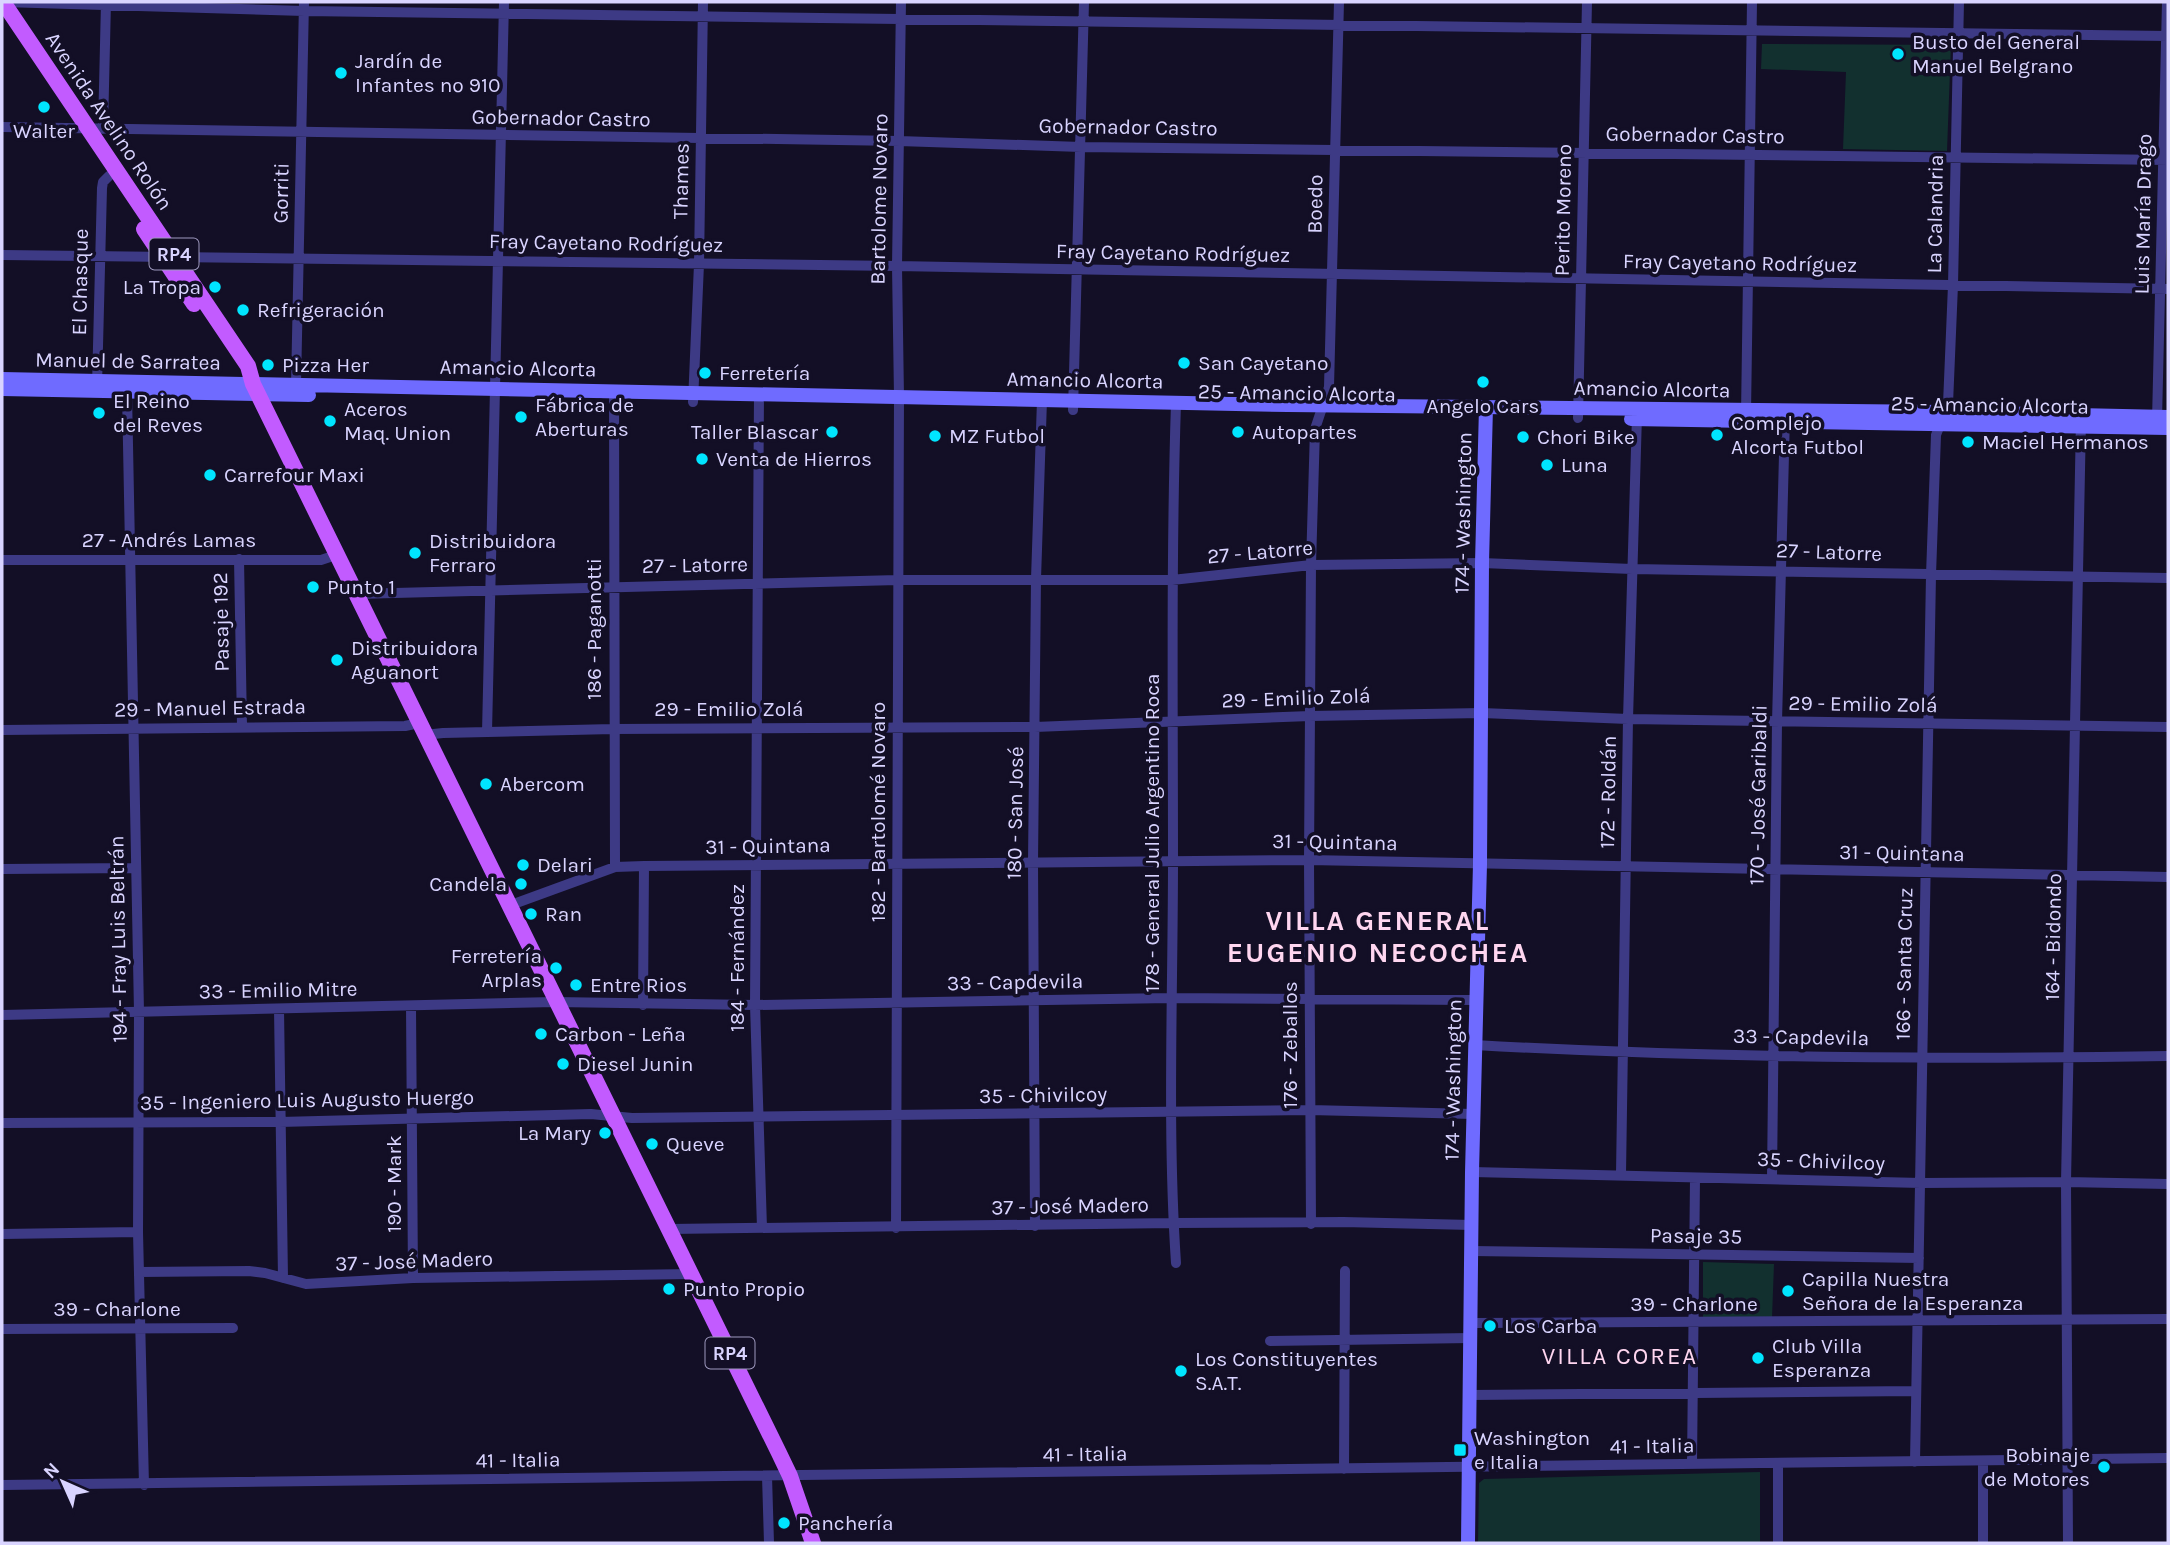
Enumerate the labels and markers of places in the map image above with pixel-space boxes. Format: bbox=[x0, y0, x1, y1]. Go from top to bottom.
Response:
place label: Busto del General Manuel Belgrano bbox=[1912, 30, 2080, 78]
marker: Busto del General Manuel Belgrano bbox=[1890, 46, 1906, 62]
place label: Jardín de Infantes nº 910 bbox=[355, 49, 500, 97]
marker: Jardín de Infantes nº 910 bbox=[333, 65, 349, 81]
marker: Walter bbox=[36, 99, 52, 115]
place label: Walter bbox=[13, 119, 75, 143]
place label: La Tropa bbox=[123, 275, 201, 299]
marker: La Tropa bbox=[207, 279, 223, 295]
place label: Refrigeración bbox=[257, 298, 385, 322]
marker: Refrigeración bbox=[235, 302, 251, 318]
place label: San Cayetano bbox=[1198, 351, 1329, 375]
place label: Pizza Her bbox=[282, 353, 369, 377]
marker: San Cayetano bbox=[1176, 355, 1192, 371]
marker: Pizza Her bbox=[260, 357, 276, 373]
place label: Ferretería bbox=[719, 361, 810, 385]
marker: Ferretería bbox=[697, 365, 713, 381]
marker: Angelo Cars bbox=[1475, 374, 1491, 390]
place label: El Reino del Reves bbox=[113, 389, 203, 437]
place label: Fábrica de Aberturas bbox=[535, 393, 634, 441]
place label: Angelo Cars bbox=[1427, 394, 1539, 418]
place label: Aceros Maq. Union bbox=[344, 397, 451, 445]
marker: El Reino del Reves bbox=[91, 405, 107, 421]
marker: Fábrica de Aberturas bbox=[513, 409, 529, 425]
place label: Complejo Alcorta Futbol bbox=[1731, 411, 1864, 459]
marker: Aceros Maq. Union bbox=[322, 413, 338, 429]
place label: Taller Blascar bbox=[691, 420, 818, 444]
place label: Autopartes bbox=[1252, 420, 1357, 444]
marker: Taller Blascar bbox=[824, 424, 840, 440]
place label: MZ Futbol bbox=[949, 424, 1045, 448]
marker: Autopartes bbox=[1230, 424, 1246, 440]
place label: Chori Bike bbox=[1537, 425, 1635, 449]
marker: Complejo Alcorta Futbol bbox=[1709, 427, 1725, 443]
marker: MZ Futbol bbox=[927, 428, 943, 444]
marker: Chori Bike bbox=[1515, 429, 1531, 445]
place label: Maciel Hermanos bbox=[1982, 430, 2149, 454]
marker: Maciel Hermanos bbox=[1960, 434, 1976, 450]
place label: Venta de Hierros bbox=[716, 447, 872, 471]
marker: Venta de Hierros bbox=[694, 451, 710, 467]
place label: Luna bbox=[1561, 453, 1608, 477]
marker: Luna bbox=[1539, 457, 1555, 473]
place label: Carrefour Maxi bbox=[224, 463, 365, 487]
marker: Carrefour Maxi bbox=[202, 467, 218, 483]
place label: Distribuidora Ferraro bbox=[429, 529, 556, 577]
marker: Distribuidora Ferraro bbox=[407, 545, 423, 561]
place label: Punto 1 bbox=[327, 575, 395, 599]
marker: Punto 1 bbox=[305, 579, 321, 595]
place label: Distribuidora Aguanort bbox=[351, 636, 478, 684]
marker: Distribuidora Aguanort bbox=[329, 652, 345, 668]
place label: Abercom bbox=[500, 772, 585, 796]
marker: Abercom bbox=[478, 776, 494, 792]
place label: Delari bbox=[537, 853, 593, 877]
marker: Delari bbox=[515, 857, 531, 873]
place label: Candela bbox=[429, 872, 507, 896]
marker: Candela bbox=[513, 876, 529, 892]
place label: Ran bbox=[545, 902, 582, 926]
marker: Ran bbox=[523, 906, 539, 922]
place label: Ferretería Arplas bbox=[451, 944, 542, 992]
marker: Ferretería Arplas bbox=[548, 960, 564, 976]
place label: Entre Rios bbox=[590, 973, 687, 997]
marker: Entre Rios bbox=[568, 977, 584, 993]
place label: Carbon - Leña bbox=[555, 1022, 686, 1046]
marker: Carbon - Leña bbox=[533, 1026, 549, 1042]
place label: Diesel Junin bbox=[577, 1052, 693, 1076]
marker: Diesel Junin bbox=[555, 1056, 571, 1072]
place label: La Mary bbox=[518, 1121, 591, 1145]
marker: La Mary bbox=[597, 1125, 613, 1141]
place label: Queve bbox=[666, 1132, 725, 1156]
marker: Queve bbox=[644, 1136, 660, 1152]
place label: Capilla Nuestra Señora de la Esperanza bbox=[1802, 1267, 2024, 1315]
place label: Punto Propio bbox=[683, 1277, 805, 1301]
marker: Punto Propio bbox=[661, 1281, 677, 1297]
marker: Capilla Nuestra Señora de la Esperanza bbox=[1780, 1283, 1796, 1299]
place label: Los Carba bbox=[1504, 1314, 1597, 1338]
marker: Los Carba bbox=[1482, 1318, 1498, 1334]
place label: Club Villa Esperanza bbox=[1772, 1334, 1871, 1382]
place label: Los Constituyentes S.A.T. bbox=[1195, 1347, 1378, 1395]
marker: Club Villa Esperanza bbox=[1750, 1350, 1766, 1366]
marker: Los Constituyentes S.A.T. bbox=[1173, 1363, 1189, 1379]
place label: Washington e Italia bbox=[1474, 1426, 1590, 1474]
marker: Washington e Italia bbox=[1452, 1442, 1468, 1458]
place label: Bobinaje de Motores bbox=[1984, 1443, 2090, 1491]
marker: Bobinaje de Motores bbox=[2096, 1459, 2112, 1475]
place label: Panchería bbox=[798, 1511, 894, 1535]
marker: Panchería bbox=[776, 1515, 792, 1531]

